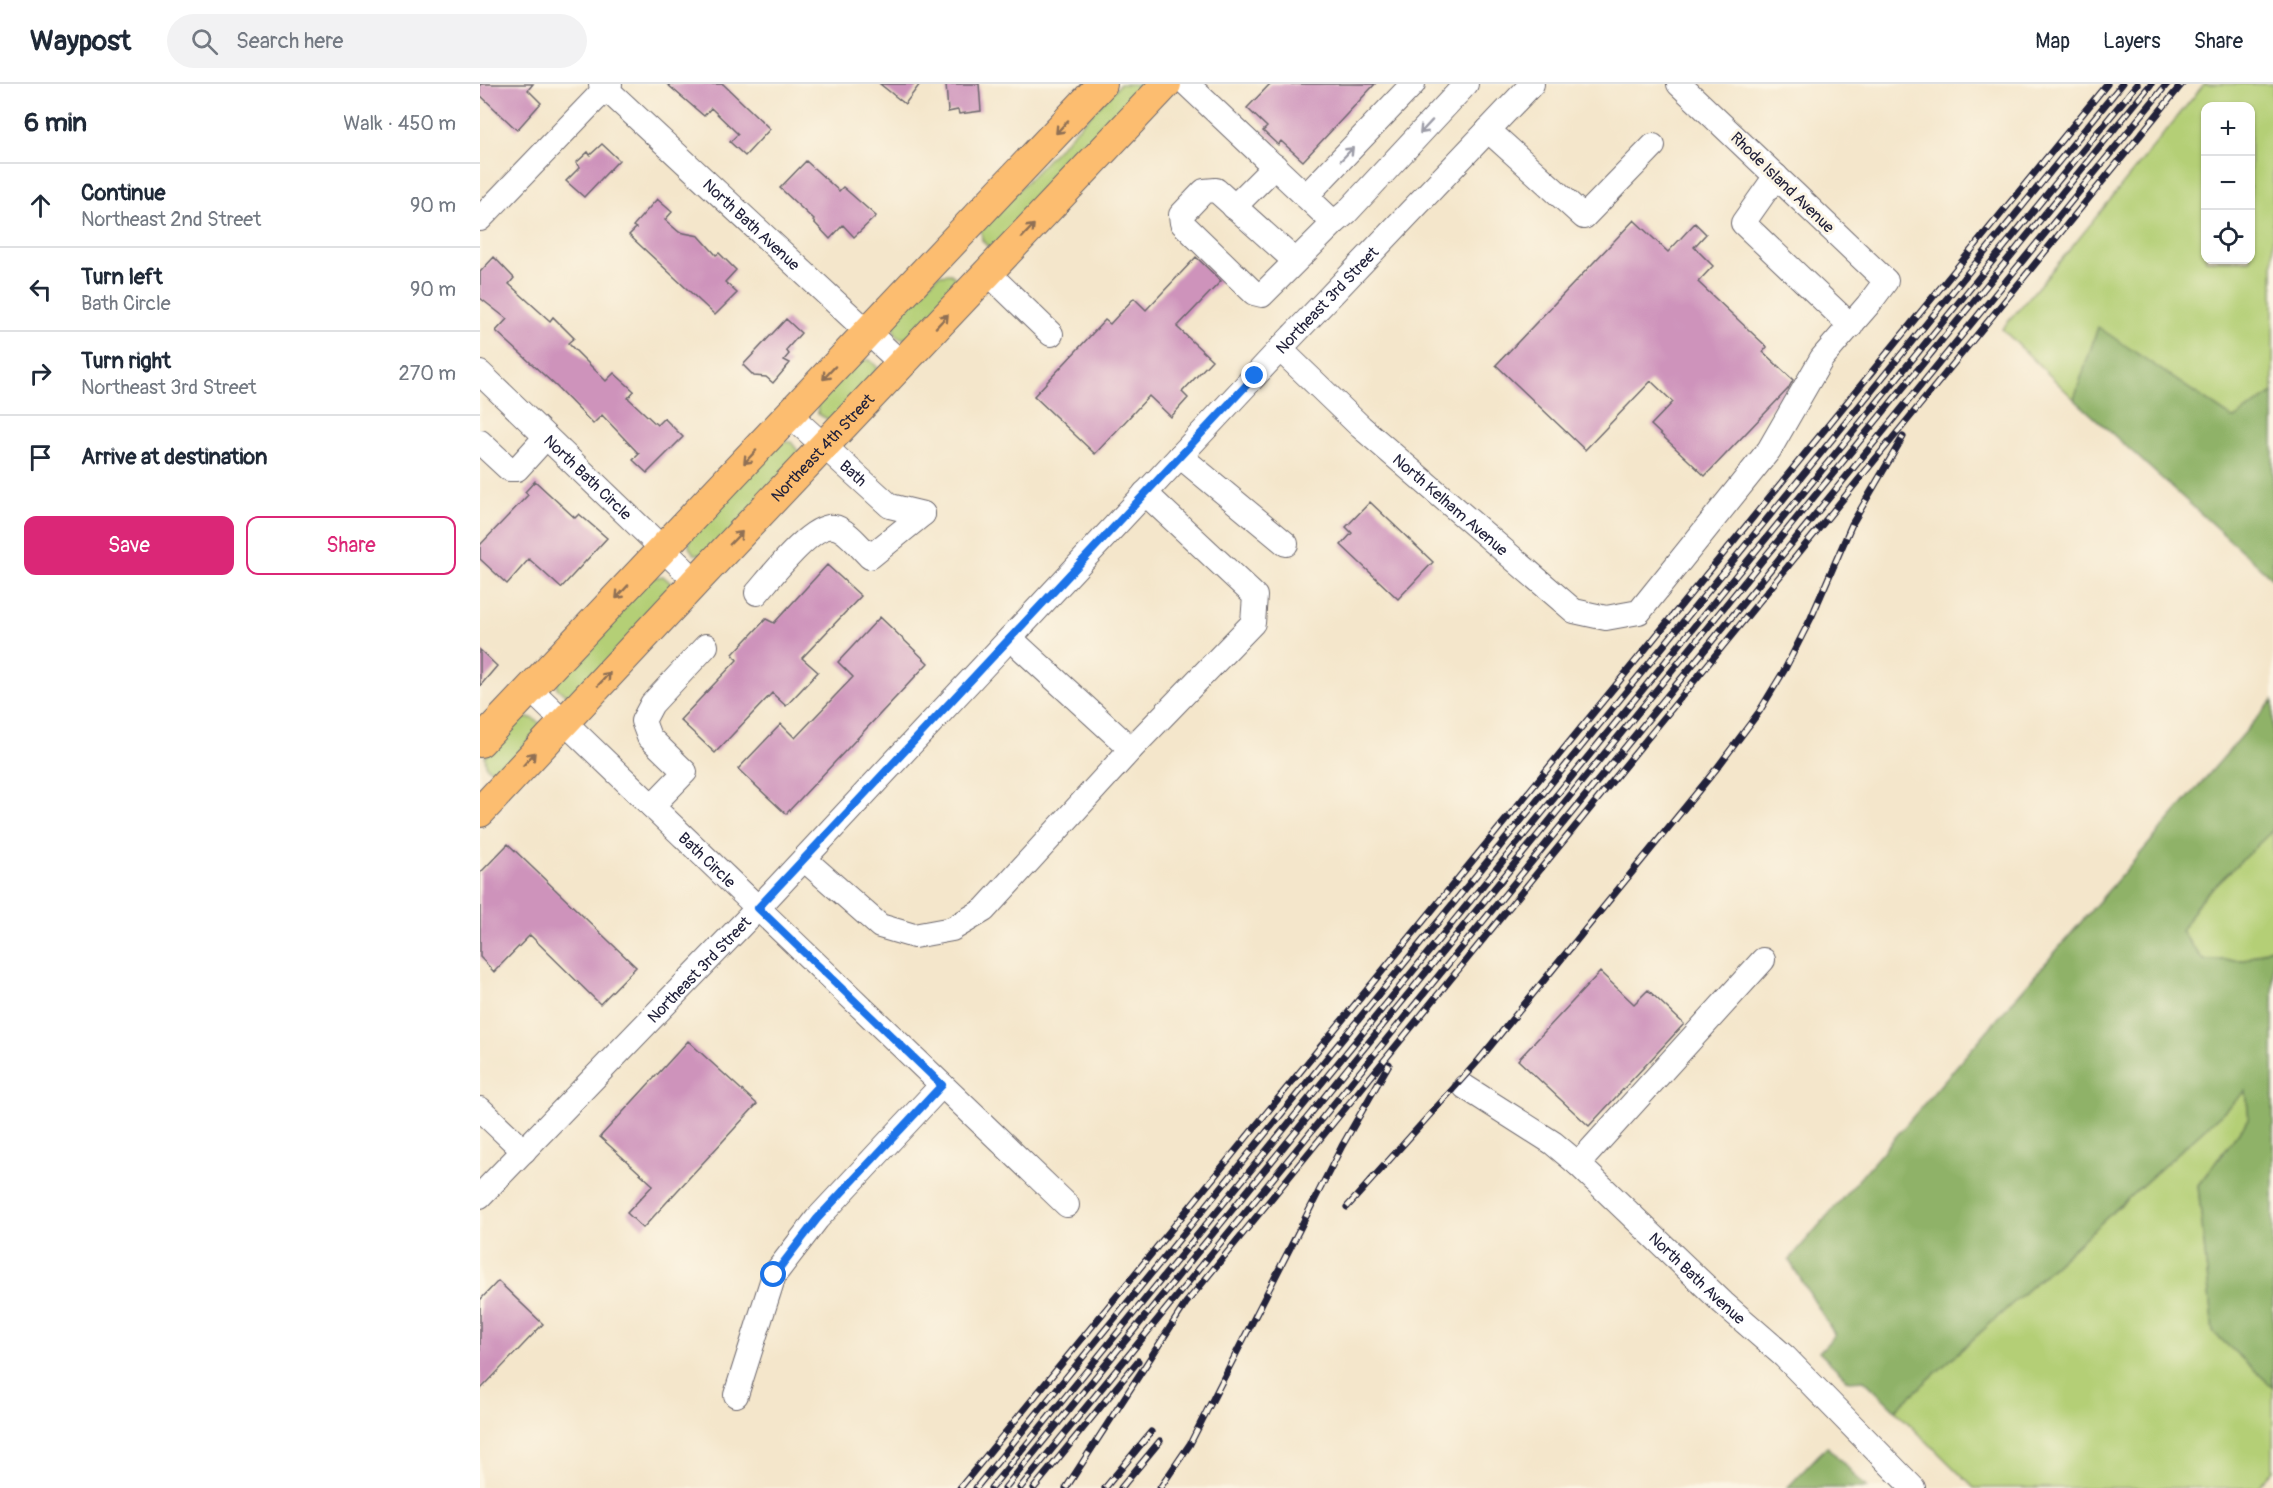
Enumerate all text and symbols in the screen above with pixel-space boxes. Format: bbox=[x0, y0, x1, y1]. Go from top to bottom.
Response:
search box bbox=[167, 14, 587, 68]
text: Waypost bbox=[30, 24, 131, 59]
icon: search bbox=[188, 25, 221, 58]
text: Search here bbox=[236, 27, 343, 55]
text: Map bbox=[2035, 28, 2070, 55]
text: Layers bbox=[2103, 28, 2161, 55]
text: Share bbox=[2194, 28, 2243, 55]
map controls bbox=[2201, 102, 2255, 264]
button: + bbox=[2201, 102, 2255, 156]
text: 6 min bbox=[24, 107, 87, 139]
text: Walk · 450 m bbox=[343, 111, 456, 136]
one-way arrow bbox=[1055, 119, 1069, 134]
one-way arrow bbox=[1419, 119, 1433, 134]
street label: Rhode Island Avenue bbox=[1726, 128, 1839, 237]
one-way arrow bbox=[1339, 146, 1354, 161]
button: − bbox=[2201, 156, 2255, 210]
street label: North Bath Avenue bbox=[698, 175, 804, 275]
text: Continue bbox=[81, 179, 165, 207]
icon: ahead bbox=[24, 189, 57, 222]
text: 90 m bbox=[410, 193, 456, 218]
text: Northeast 2nd Street bbox=[81, 207, 261, 232]
button: locate bbox=[2201, 210, 2255, 264]
one-way arrow bbox=[1020, 223, 1035, 238]
street label: Northeast 3rd Street bbox=[1272, 242, 1384, 358]
text: Turn left bbox=[81, 263, 163, 291]
icon: left bbox=[24, 273, 57, 306]
text: 90 m bbox=[410, 277, 456, 302]
text: Bath Circle bbox=[81, 291, 171, 316]
one-way arrow bbox=[935, 314, 949, 329]
text: Turn right bbox=[81, 347, 171, 375]
icon: right bbox=[24, 357, 57, 390]
text: 270 m bbox=[398, 361, 456, 386]
route end bbox=[1241, 362, 1267, 388]
one-way arrow bbox=[822, 366, 836, 381]
text: Northeast 3rd Street bbox=[81, 375, 257, 400]
street label: Northeast 4th Street bbox=[767, 389, 879, 507]
street label: North Bath Circle bbox=[539, 431, 636, 525]
icon: arrive bbox=[24, 441, 57, 474]
text: Arrive at destination bbox=[81, 443, 267, 471]
one-way arrow bbox=[742, 450, 757, 465]
street label: North Kelham Avenue bbox=[1388, 450, 1512, 561]
street label: Bath bbox=[835, 456, 871, 491]
button: Save bbox=[24, 516, 234, 575]
button: Share bbox=[246, 516, 456, 575]
one-way arrow bbox=[729, 531, 743, 546]
one-way arrow bbox=[615, 584, 630, 599]
one-way arrow bbox=[597, 671, 611, 686]
one-way arrow bbox=[522, 752, 536, 767]
street label: Bath Circle bbox=[674, 828, 740, 892]
street label: Northeast 3rd Street bbox=[643, 912, 756, 1028]
street label: North Bath Avenue bbox=[1644, 1228, 1749, 1329]
route start bbox=[760, 1261, 786, 1287]

